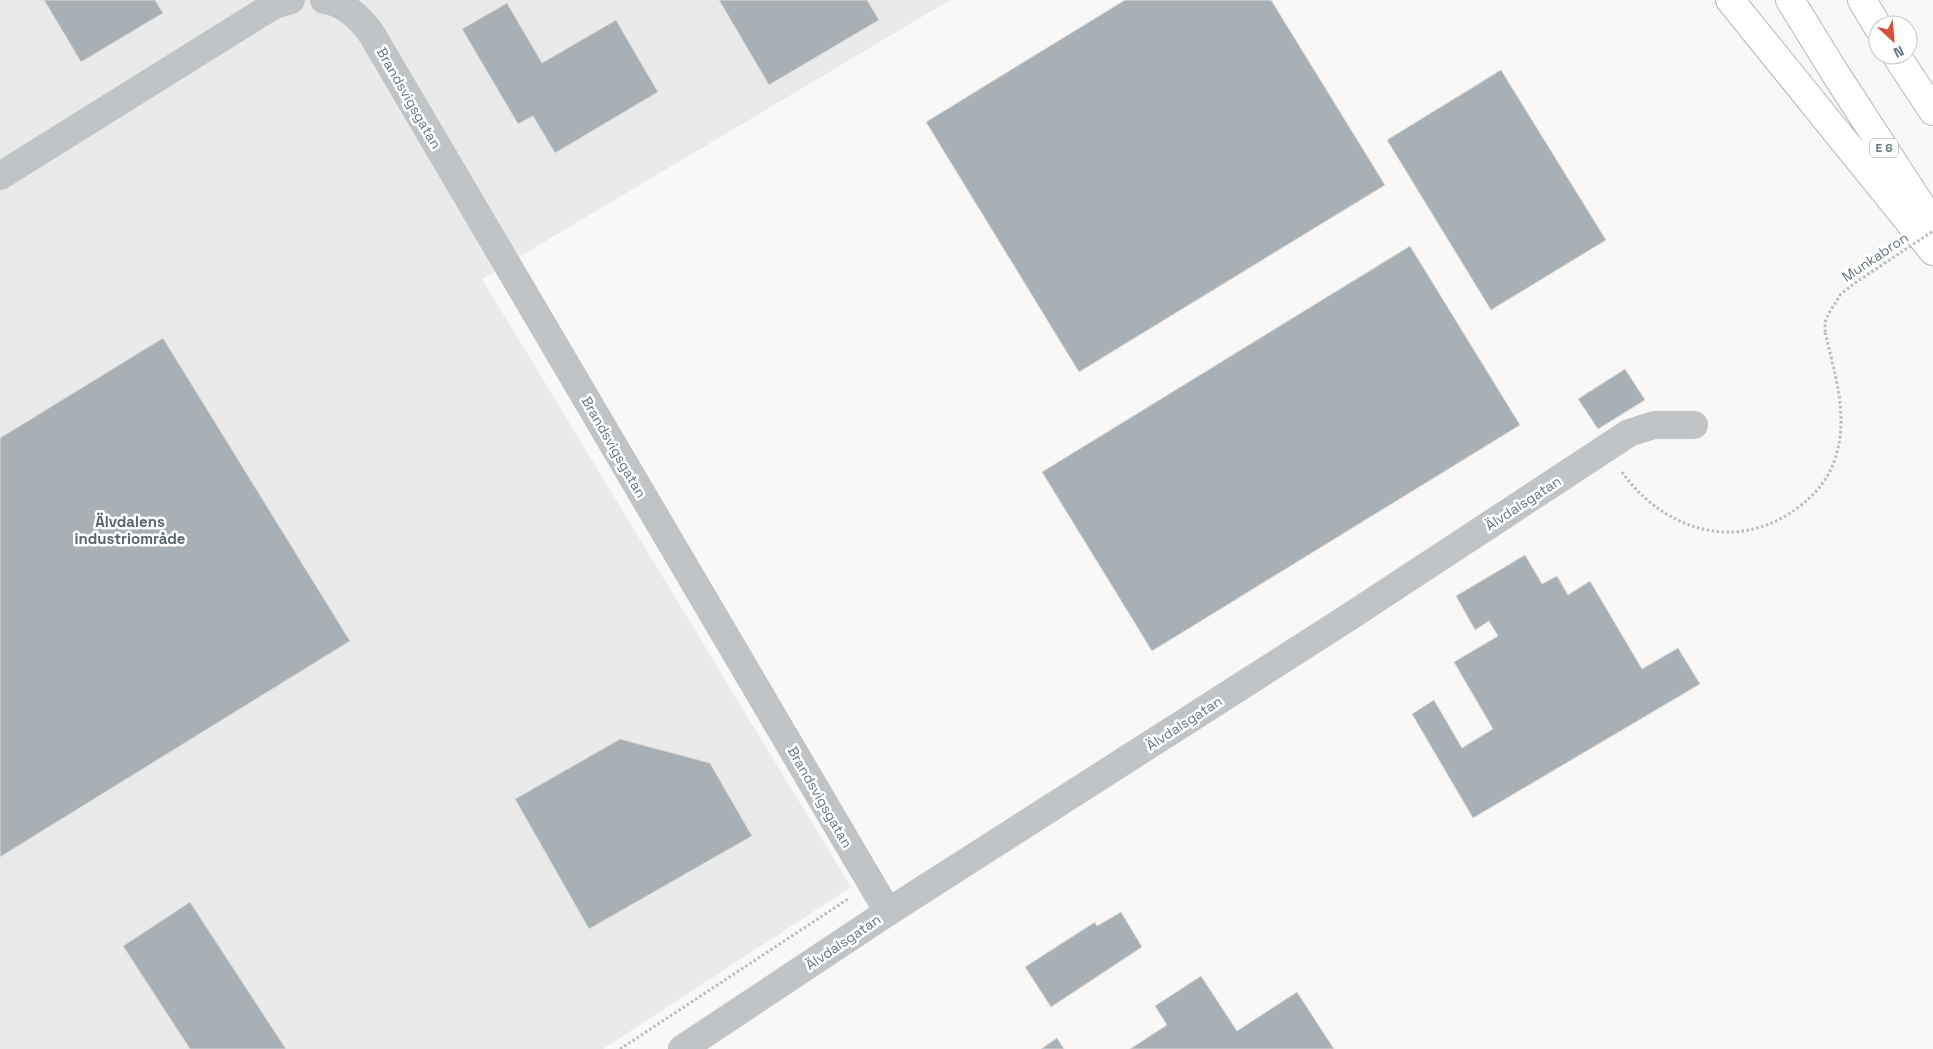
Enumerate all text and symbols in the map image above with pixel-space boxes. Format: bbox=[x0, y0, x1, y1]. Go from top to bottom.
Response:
north arrow bbox=[1868, 15, 1918, 65]
text: N bbox=[1891, 42, 1907, 62]
street label: Brandsvigsgatan bbox=[373, 44, 445, 152]
road number: E 6 bbox=[1870, 138, 1898, 158]
street label: Munkabron bbox=[1838, 228, 1912, 286]
street label: Brandsvigsgatan bbox=[578, 393, 650, 501]
street label: Älvdalsgatan bbox=[1482, 472, 1564, 534]
district label: Älvdalens industriområde bbox=[74, 512, 186, 548]
street label: Älvdalsgatan bbox=[1143, 692, 1225, 754]
street label: Brandsvigsgatan bbox=[784, 743, 856, 851]
street label: Älvdalsgatan bbox=[802, 910, 884, 974]

